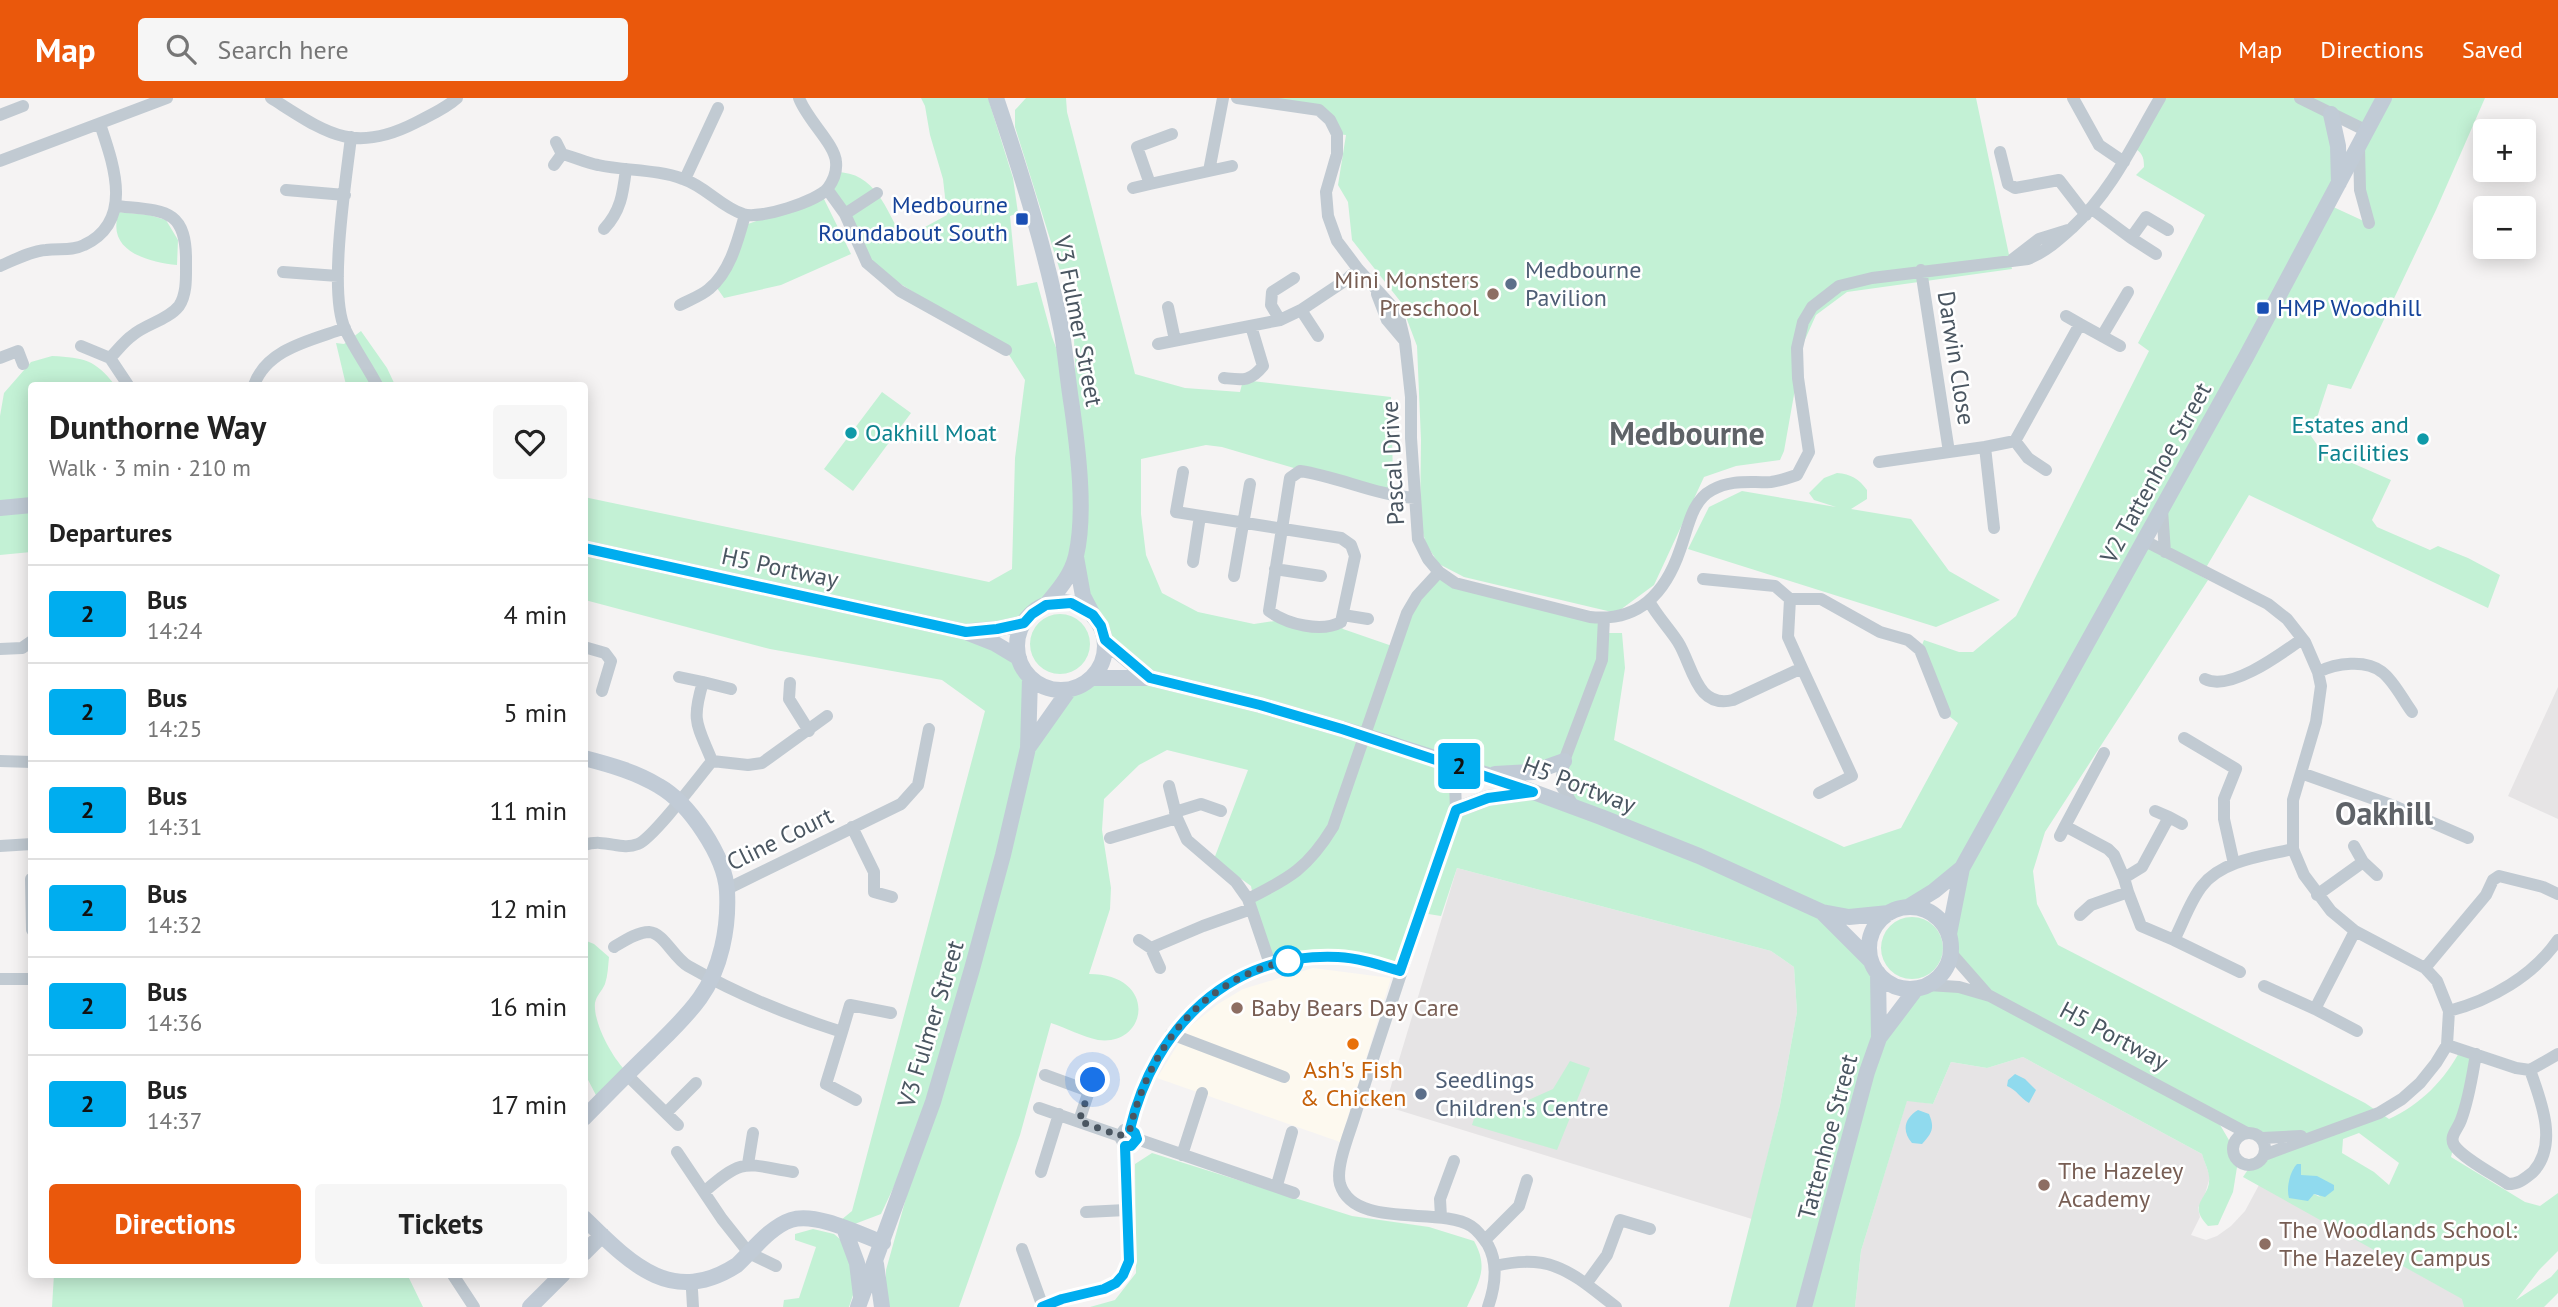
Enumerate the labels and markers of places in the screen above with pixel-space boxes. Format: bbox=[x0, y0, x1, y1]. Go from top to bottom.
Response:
place label: Medbourne Roundabout South bbox=[818, 189, 1008, 248]
marker: Medbourne Roundabout South bbox=[1014, 211, 1030, 227]
place label: Medbourne Pavilion bbox=[1525, 254, 1641, 313]
place label: Mini Monsters Preschool bbox=[1334, 264, 1479, 323]
marker: Medbourne Pavilion bbox=[1503, 276, 1519, 292]
marker: Mini Monsters Preschool bbox=[1485, 286, 1501, 302]
place label: HMP Woodhill bbox=[2277, 292, 2422, 323]
marker: HMP Woodhill bbox=[2255, 300, 2271, 316]
place label: Estates and Facilities bbox=[2291, 409, 2409, 468]
place label: Oakhill Moat bbox=[865, 417, 997, 448]
marker: Oakhill Moat bbox=[843, 425, 859, 441]
marker: Estates and Facilities bbox=[2415, 431, 2431, 447]
unlabelled marker bbox=[1273, 946, 1303, 976]
place label: Baby Bears Day Care bbox=[1251, 992, 1459, 1023]
marker: Baby Bears Day Care bbox=[1229, 1000, 1245, 1016]
marker: Ash's Fish & Chicken bbox=[1345, 1036, 1361, 1052]
place label: Ash's Fish & Chicken bbox=[1300, 1054, 1406, 1113]
place label: Seedlings Children's Centre bbox=[1435, 1064, 1609, 1123]
marker: Seedlings Children's Centre bbox=[1413, 1086, 1429, 1102]
place label: The Hazeley Academy bbox=[2058, 1155, 2183, 1214]
marker: The Hazeley Academy bbox=[2036, 1177, 2052, 1193]
place label: The Woodlands School: The Hazeley Campus bbox=[2279, 1214, 2517, 1273]
marker: The Woodlands School: The Hazeley Campus bbox=[2257, 1236, 2273, 1252]

